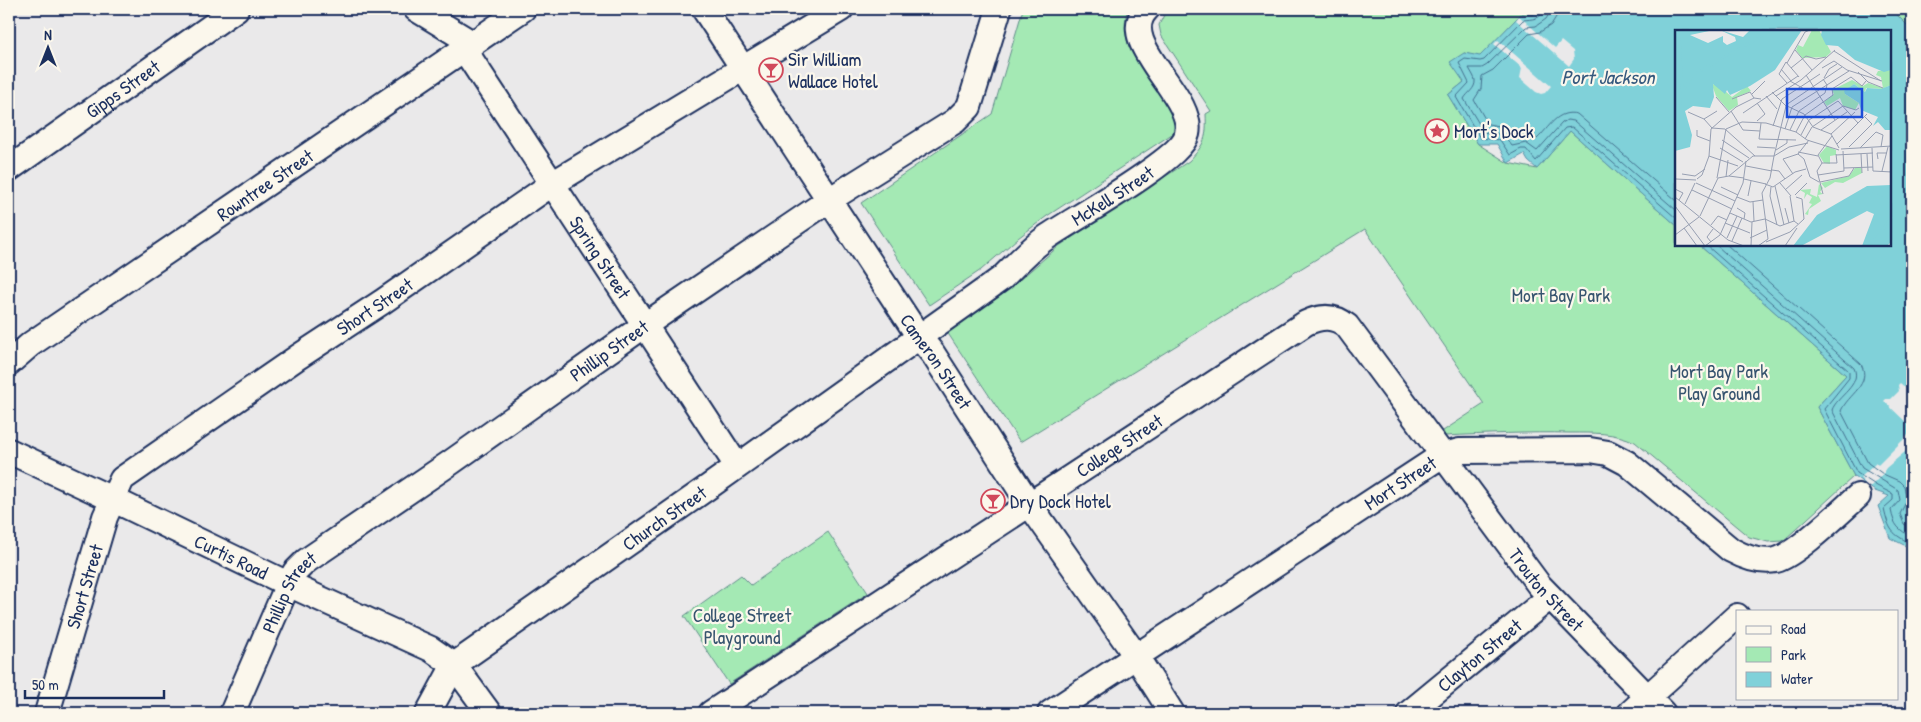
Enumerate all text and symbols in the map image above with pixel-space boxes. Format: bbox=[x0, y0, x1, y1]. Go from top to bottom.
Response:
north arrow bbox=[22, 22, 72, 72]
text: N bbox=[44, 25, 52, 44]
inset map bbox=[1675, 30, 1891, 246]
place label: Sir William Wallace Hotel bbox=[788, 46, 879, 94]
street label: Gipps Street bbox=[80, 53, 165, 124]
bar icon: Sir William Wallace Hotel bbox=[758, 57, 784, 83]
water label: Port Jackson bbox=[1562, 63, 1656, 90]
place icon: Mort's Dock bbox=[1424, 118, 1450, 144]
place label: Mort's Dock bbox=[1454, 118, 1534, 144]
street label: Rowntree Street bbox=[212, 142, 319, 227]
street label: McKell Street bbox=[1066, 159, 1159, 232]
street label: Spring Street bbox=[564, 211, 637, 304]
street label: Short Street bbox=[331, 271, 418, 341]
park label: Mort Bay Park bbox=[1512, 282, 1610, 308]
street label: Cameron Street bbox=[894, 309, 978, 414]
street label: Phillip Street bbox=[564, 313, 654, 387]
park label: Mort Bay Park Play Ground bbox=[1670, 358, 1768, 406]
street label: College Street bbox=[1071, 407, 1168, 483]
street label: Mort Street bbox=[1359, 449, 1442, 516]
street label: Church Street bbox=[617, 479, 712, 557]
bar icon: Dry Dock Hotel bbox=[980, 488, 1006, 514]
place label: Dry Dock Hotel bbox=[1010, 488, 1112, 514]
street label: Curtis Road bbox=[190, 528, 273, 586]
street label: Short Street bbox=[60, 541, 109, 632]
street label: Trouton Street bbox=[1503, 543, 1590, 637]
street label: Phillip Street bbox=[255, 545, 321, 637]
park label: College Street Playground bbox=[693, 602, 792, 650]
legend bbox=[1736, 610, 1898, 700]
street label: Clayton Street bbox=[1431, 612, 1527, 698]
text: Road bbox=[1781, 618, 1806, 639]
text: Park bbox=[1781, 644, 1806, 665]
scale bar bbox=[25, 667, 164, 699]
text: Water bbox=[1781, 668, 1813, 689]
text: 50 m bbox=[32, 674, 59, 695]

